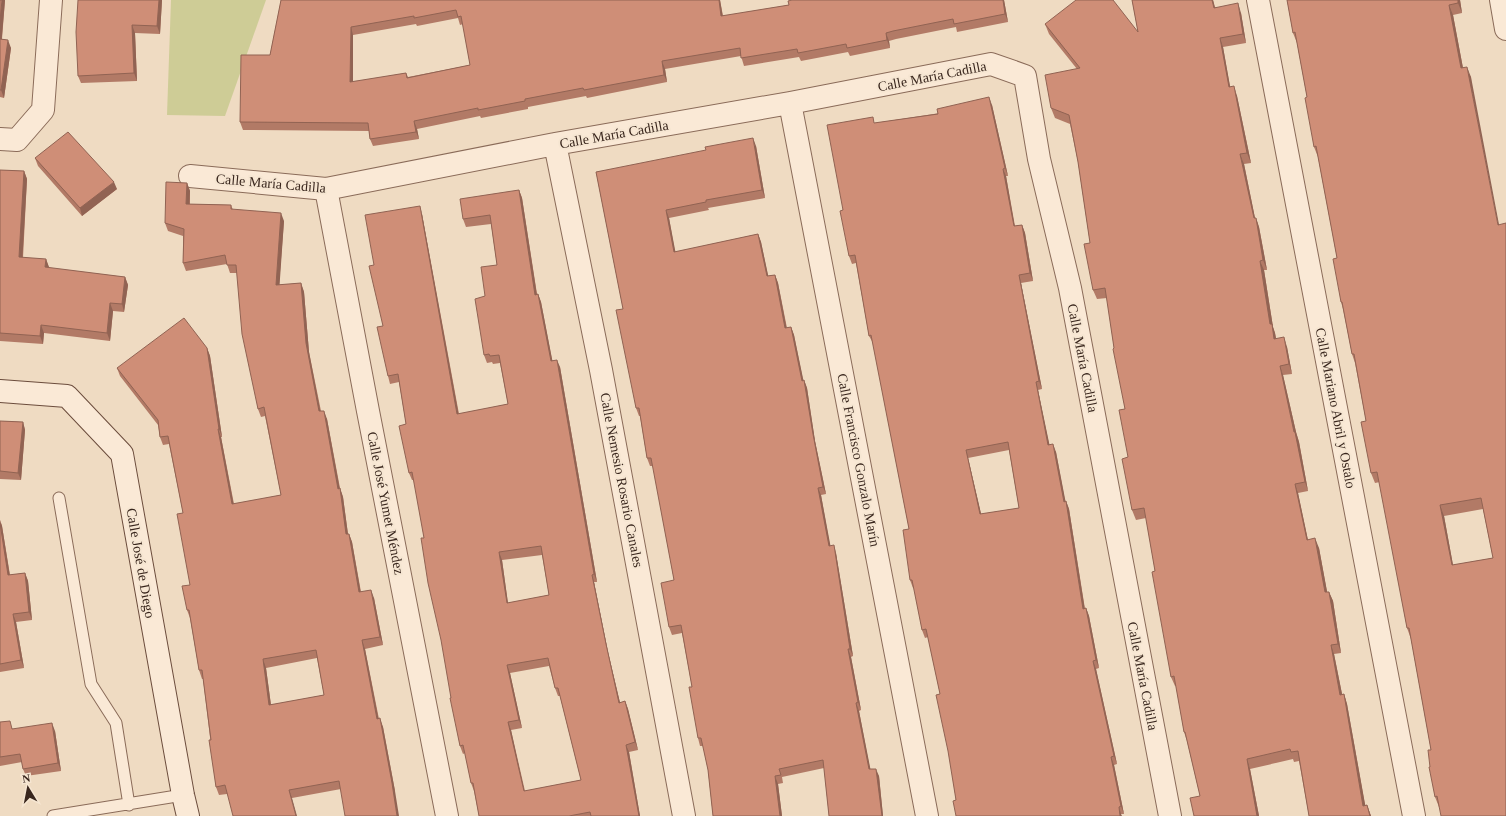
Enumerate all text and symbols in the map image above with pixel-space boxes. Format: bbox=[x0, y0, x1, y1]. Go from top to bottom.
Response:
street label: Calle María Cadilla bbox=[876, 58, 988, 94]
street label: Calle María Cadilla bbox=[558, 117, 671, 151]
street label: Calle María Cadilla bbox=[215, 171, 327, 196]
street label: Calle María Cadilla bbox=[1065, 302, 1101, 414]
street label: Calle Mariano Abril y Ostalo bbox=[1313, 327, 1358, 490]
street label: Calle Francisco Gonzalo Marín bbox=[834, 372, 883, 548]
street label: Calle Nemesio Rosario Canales bbox=[597, 391, 646, 569]
street label: Calle José Yumet Méndez bbox=[364, 430, 407, 576]
street label: Calle José de Diego bbox=[123, 507, 158, 619]
street label: Calle María Cadilla bbox=[1125, 620, 1161, 732]
north arrow bbox=[8, 768, 48, 808]
text: N bbox=[21, 772, 31, 785]

